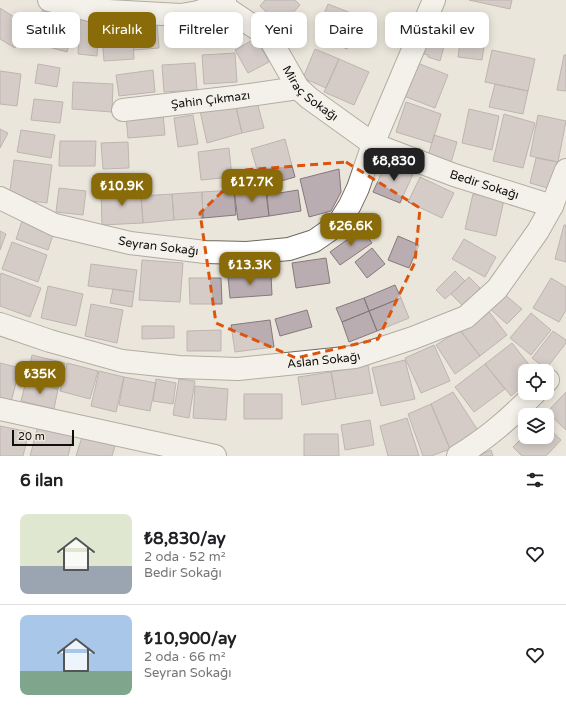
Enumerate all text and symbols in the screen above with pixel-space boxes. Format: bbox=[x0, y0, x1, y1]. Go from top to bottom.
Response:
chip: Satılık bbox=[12, 12, 80, 48]
chip: Kiralık bbox=[88, 12, 156, 48]
chip: Filtreler bbox=[164, 12, 243, 48]
chip: Yeni bbox=[251, 12, 307, 48]
chip: Daire bbox=[315, 12, 377, 48]
chip: Müstakil ev bbox=[385, 12, 489, 48]
street label: Miraç Sokağı bbox=[280, 63, 341, 124]
street label: Şahin Çıkmazı bbox=[170, 88, 251, 111]
pin: ₺8,830 bbox=[361, 148, 427, 182]
text: ₺8,830 bbox=[373, 153, 415, 169]
street label: Bedir Sokağı bbox=[448, 167, 521, 202]
pin: ₺17.7K bbox=[219, 169, 285, 203]
pin: ₺10.9K bbox=[89, 173, 155, 207]
text: ₺17.7K bbox=[231, 174, 273, 190]
text: ₺10.9K bbox=[100, 178, 144, 194]
pin: ₺26.6K bbox=[318, 213, 384, 247]
text: ₺26.6K bbox=[329, 218, 373, 234]
street label: Seyran Sokağı bbox=[117, 233, 199, 258]
pin: ₺13.3K bbox=[217, 252, 283, 286]
text: ₺13.3K bbox=[228, 257, 272, 273]
street label: Aslan Sokağı bbox=[286, 349, 362, 371]
pin: ₺35K bbox=[16, 361, 64, 395]
map controls bbox=[518, 364, 554, 444]
button: locate bbox=[518, 364, 554, 400]
text: ₺35K bbox=[24, 366, 56, 382]
button: layers bbox=[518, 408, 554, 444]
scale bar bbox=[12, 428, 74, 447]
text: 20 m bbox=[18, 430, 45, 443]
icon: filters bbox=[524, 469, 546, 491]
text: 6 ilan bbox=[20, 470, 63, 491]
text: ₺8,830/ay bbox=[144, 528, 226, 549]
icon: home bbox=[52, 530, 100, 578]
icon: heart bbox=[524, 543, 546, 565]
text: 2 oda · 52 m² bbox=[144, 549, 226, 565]
text: Bedir Sokağı bbox=[144, 565, 222, 581]
text: ₺10,900/ay bbox=[144, 628, 237, 649]
icon: home bbox=[52, 631, 100, 679]
icon: heart bbox=[524, 644, 546, 666]
text: 2 oda · 66 m² bbox=[144, 649, 226, 665]
text: Seyran Sokağı bbox=[144, 665, 231, 681]

